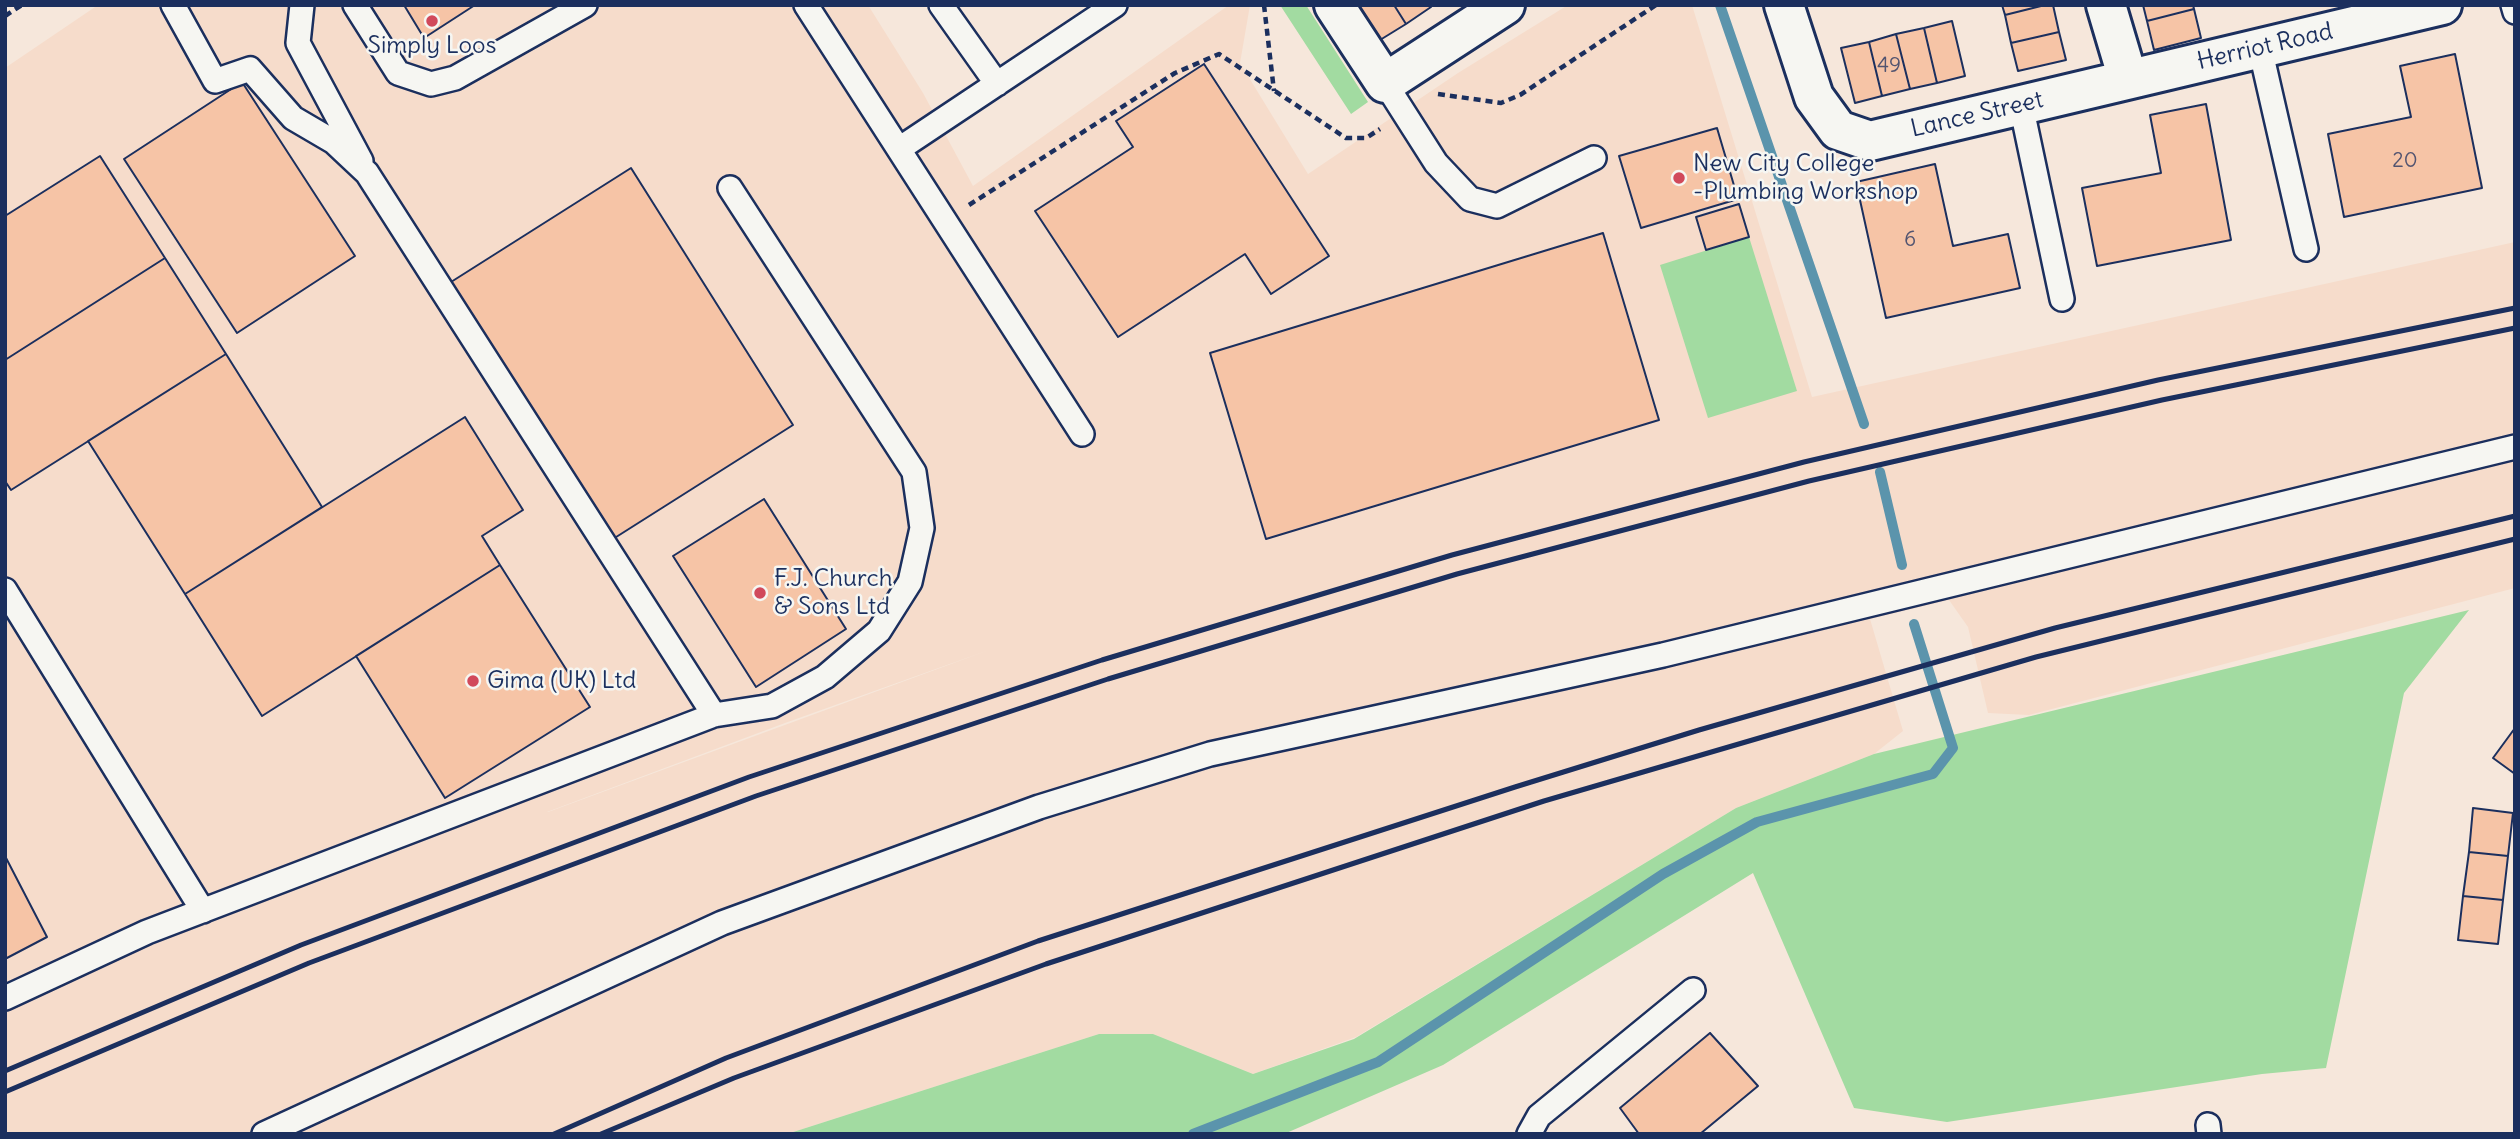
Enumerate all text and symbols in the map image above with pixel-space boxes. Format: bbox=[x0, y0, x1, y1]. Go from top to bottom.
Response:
marker: Simply Loos bbox=[424, 13, 440, 29]
street label: Herriot Road bbox=[2194, 17, 2336, 77]
place label: Simply Loos bbox=[368, 32, 496, 60]
house number: 49 bbox=[1877, 53, 1901, 79]
street label: Lance Street bbox=[1908, 86, 2046, 144]
house number: 20 bbox=[2392, 148, 2418, 174]
place label: New City College -Plumbing Workshop bbox=[1693, 150, 1918, 206]
marker: New City College -Plumbing Workshop bbox=[1671, 170, 1687, 186]
house number: 6 bbox=[1904, 227, 1916, 253]
place label: F.J. Church & Sons Ltd bbox=[774, 565, 893, 621]
marker: F.J. Church & Sons Ltd bbox=[752, 585, 768, 601]
place label: Gima (UK) Ltd bbox=[487, 667, 636, 695]
marker: Gima (UK) Ltd bbox=[465, 673, 481, 689]

